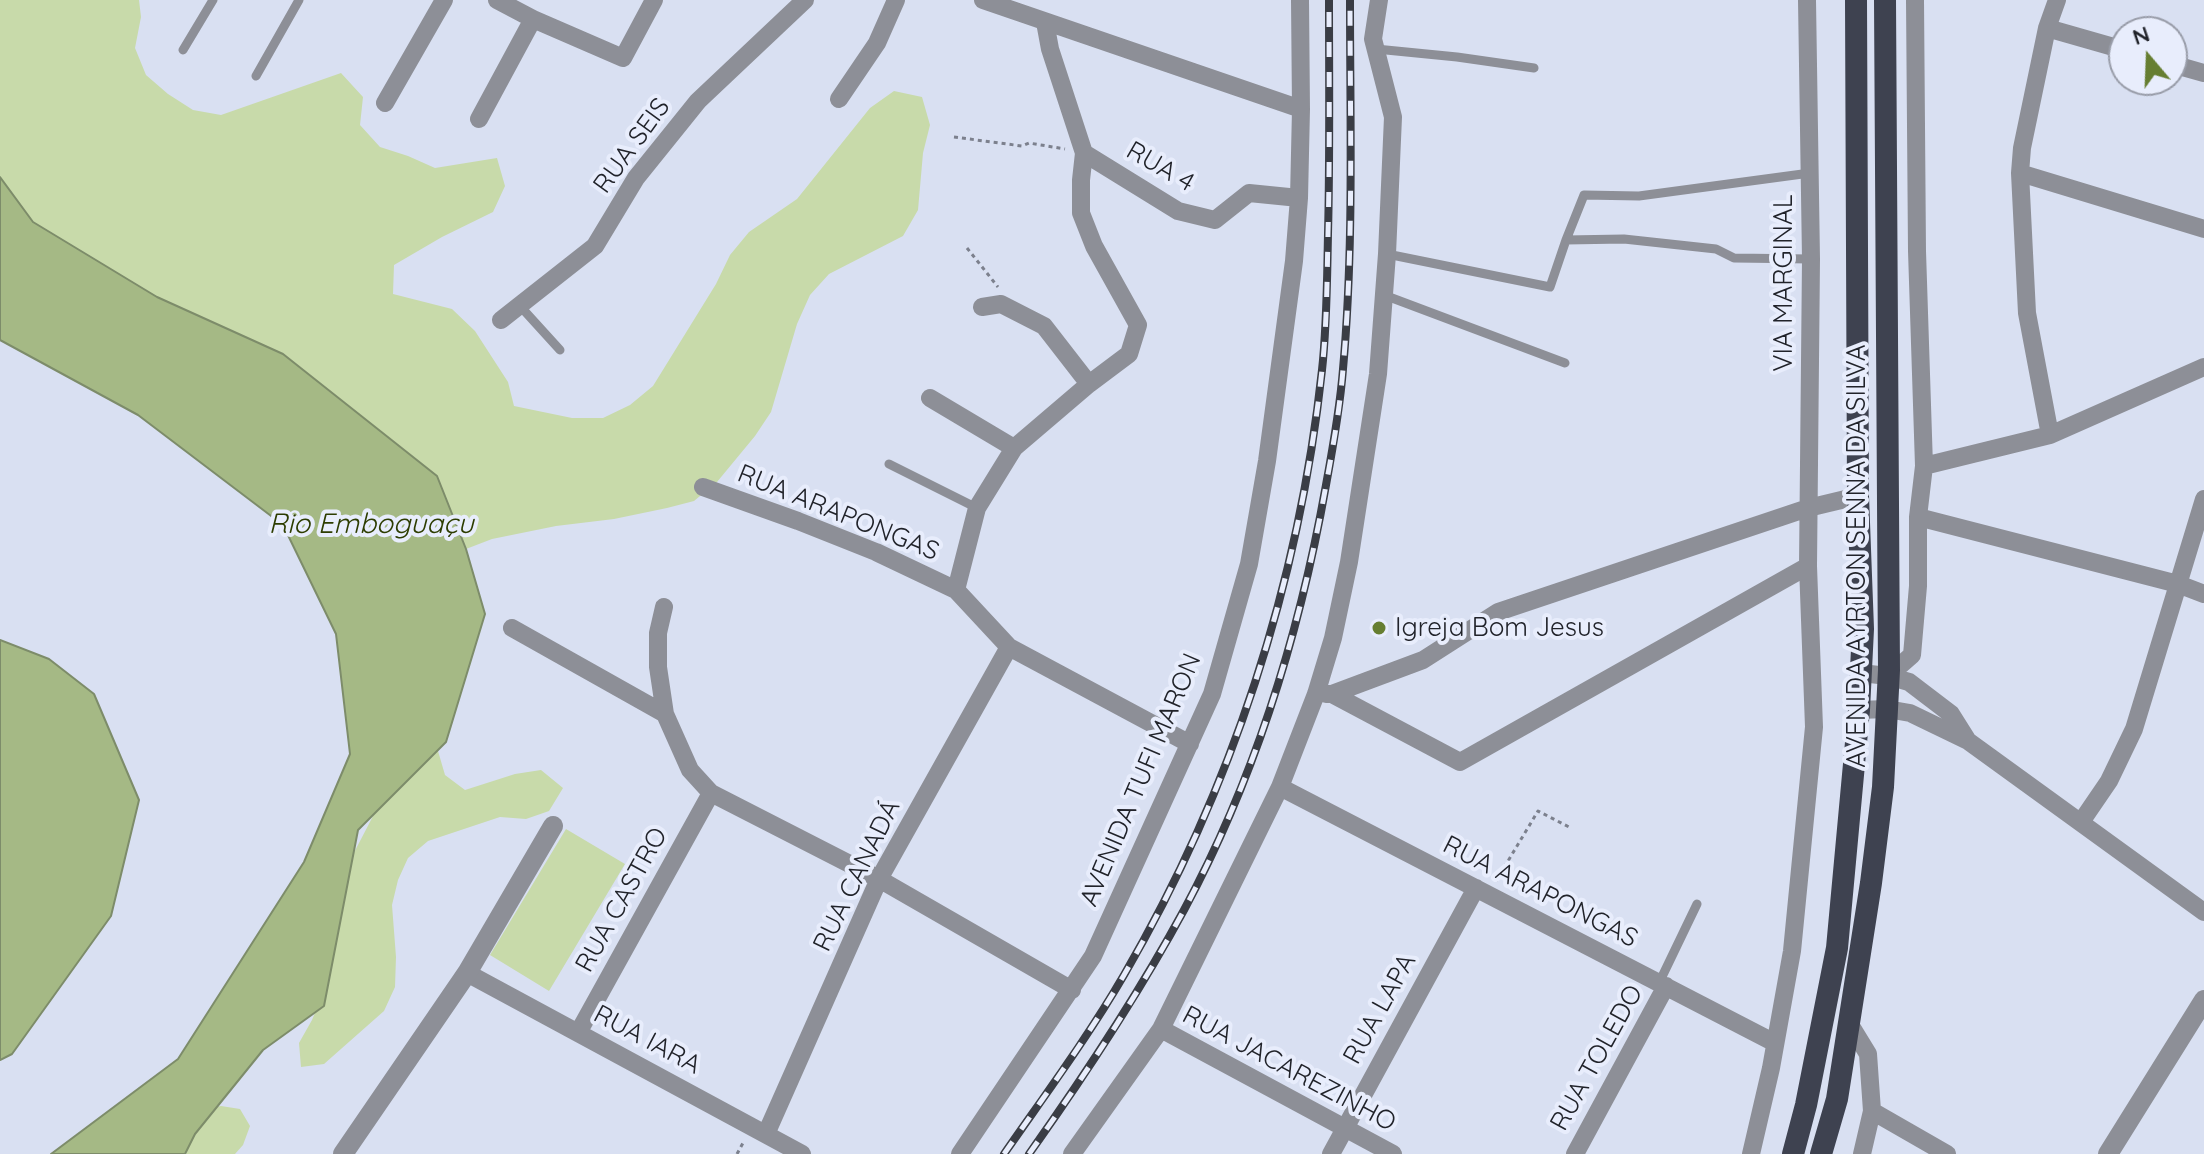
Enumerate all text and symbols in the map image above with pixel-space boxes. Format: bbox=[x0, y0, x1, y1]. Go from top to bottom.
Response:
north arrow bbox=[2108, 16, 2188, 96]
text: N bbox=[2129, 19, 2153, 51]
street label: RUA SEIS bbox=[587, 92, 677, 200]
street label: RUA 4 bbox=[1121, 135, 1199, 199]
street label: VIA MARGINAL bbox=[1768, 194, 1800, 372]
street label: AVENIDA AYRTON SENNA DA SILVA bbox=[1841, 344, 1873, 768]
street label: RUA ARAPONGAS bbox=[733, 458, 943, 568]
water label: Rio Emboguaçu bbox=[268, 508, 474, 542]
place label: Igreja Bom Jesus bbox=[1395, 612, 1604, 644]
marker: Igreja Bom Jesus bbox=[1370, 619, 1388, 637]
street label: AVENIDA TUFI MARON bbox=[1074, 649, 1208, 911]
street label: RUA CANADÁ bbox=[807, 795, 907, 957]
street label: RUA CASTRO bbox=[569, 822, 675, 978]
street label: RUA ARAPONGAS bbox=[1437, 829, 1643, 955]
street label: RUA LAPA bbox=[1337, 948, 1423, 1070]
street label: RUA TOLEDO bbox=[1544, 980, 1650, 1136]
street label: RUA IARA bbox=[588, 999, 706, 1081]
street label: RUA JACAREZINHO bbox=[1177, 999, 1401, 1139]

